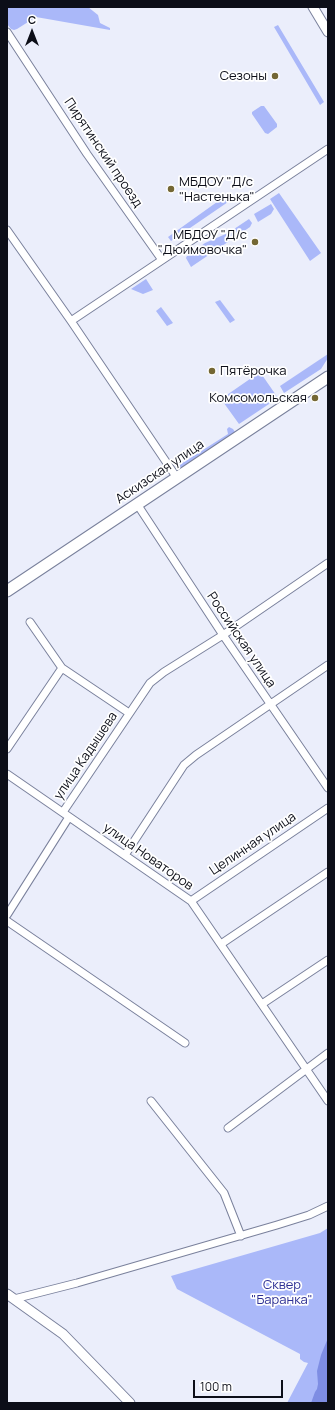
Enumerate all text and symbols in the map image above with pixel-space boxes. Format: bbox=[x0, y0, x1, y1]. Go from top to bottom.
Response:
north arrow bbox=[12, 12, 52, 52]
text: С bbox=[28, 12, 36, 27]
place label: Сезоны bbox=[220, 68, 267, 84]
marker: Сезоны bbox=[270, 71, 280, 81]
street label: Пирятинский проезд bbox=[61, 95, 145, 211]
place label: МБДОУ "Д/с "Настенька" bbox=[179, 174, 255, 205]
marker: МБДОУ "Д/с "Настенька" bbox=[166, 184, 176, 194]
place label: МБДОУ "Д/с "Дюймовочка" bbox=[158, 227, 247, 258]
marker: МБДОУ "Д/с "Дюймовочка" bbox=[250, 237, 260, 247]
place label: Пятёрочка bbox=[220, 363, 286, 379]
marker: Пятёрочка bbox=[207, 366, 217, 376]
place label: Комсомольская bbox=[209, 390, 307, 406]
marker: Комсомольская bbox=[310, 393, 320, 403]
street label: Аскизская улица bbox=[113, 437, 207, 507]
street label: Российская улица bbox=[203, 589, 279, 691]
street label: улица Кадышева bbox=[51, 709, 121, 803]
street label: Целинная улица bbox=[207, 809, 299, 879]
street label: улица Новаторов bbox=[100, 820, 196, 894]
park label: Сквер "Баранка" bbox=[251, 1277, 313, 1308]
scale bar bbox=[195, 1372, 285, 1398]
text: 100 m bbox=[200, 1378, 232, 1395]

